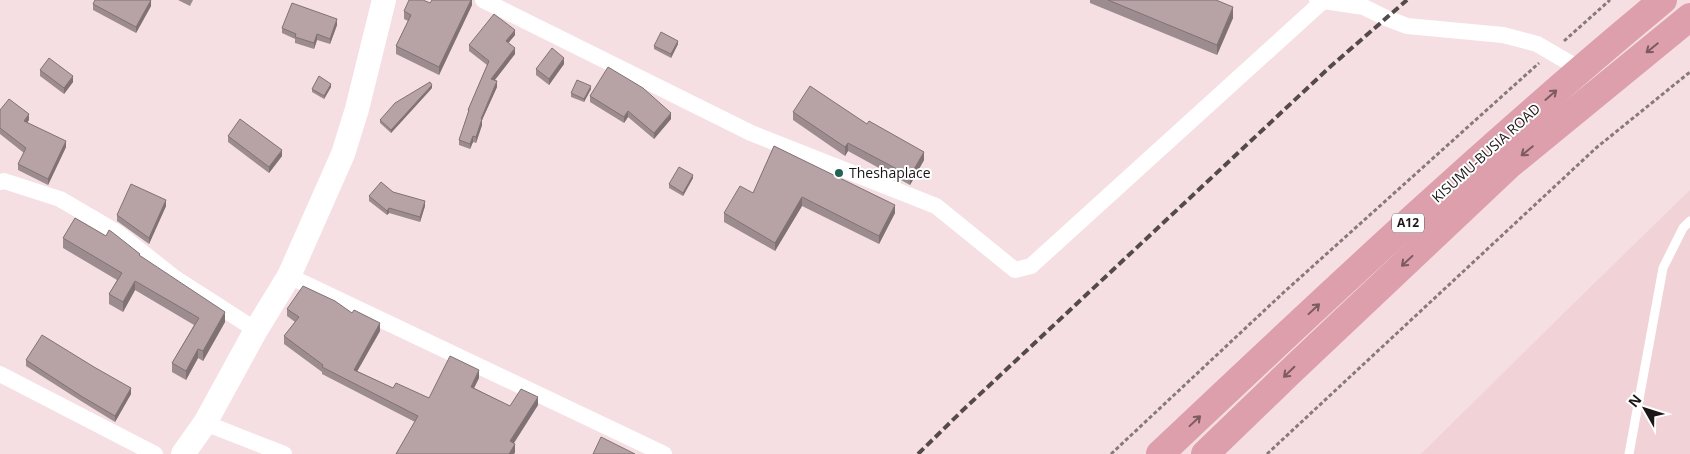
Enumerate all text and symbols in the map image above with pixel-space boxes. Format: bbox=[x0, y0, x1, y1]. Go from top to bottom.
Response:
one-way arrow bbox=[1646, 42, 1659, 53]
one-way arrow bbox=[1544, 89, 1557, 100]
street label: KISUMU-BUSIA ROAD bbox=[1427, 99, 1544, 206]
one-way arrow bbox=[1520, 145, 1533, 156]
place label: Theshaplace bbox=[849, 163, 931, 182]
marker: Theshaplace bbox=[833, 167, 845, 179]
road number: A12 bbox=[1392, 214, 1424, 232]
one-way arrow bbox=[1401, 255, 1414, 267]
one-way arrow bbox=[1307, 303, 1320, 315]
one-way arrow bbox=[1283, 366, 1295, 379]
north arrow bbox=[1620, 384, 1670, 434]
text: N bbox=[1624, 390, 1645, 411]
one-way arrow bbox=[1189, 415, 1202, 427]

